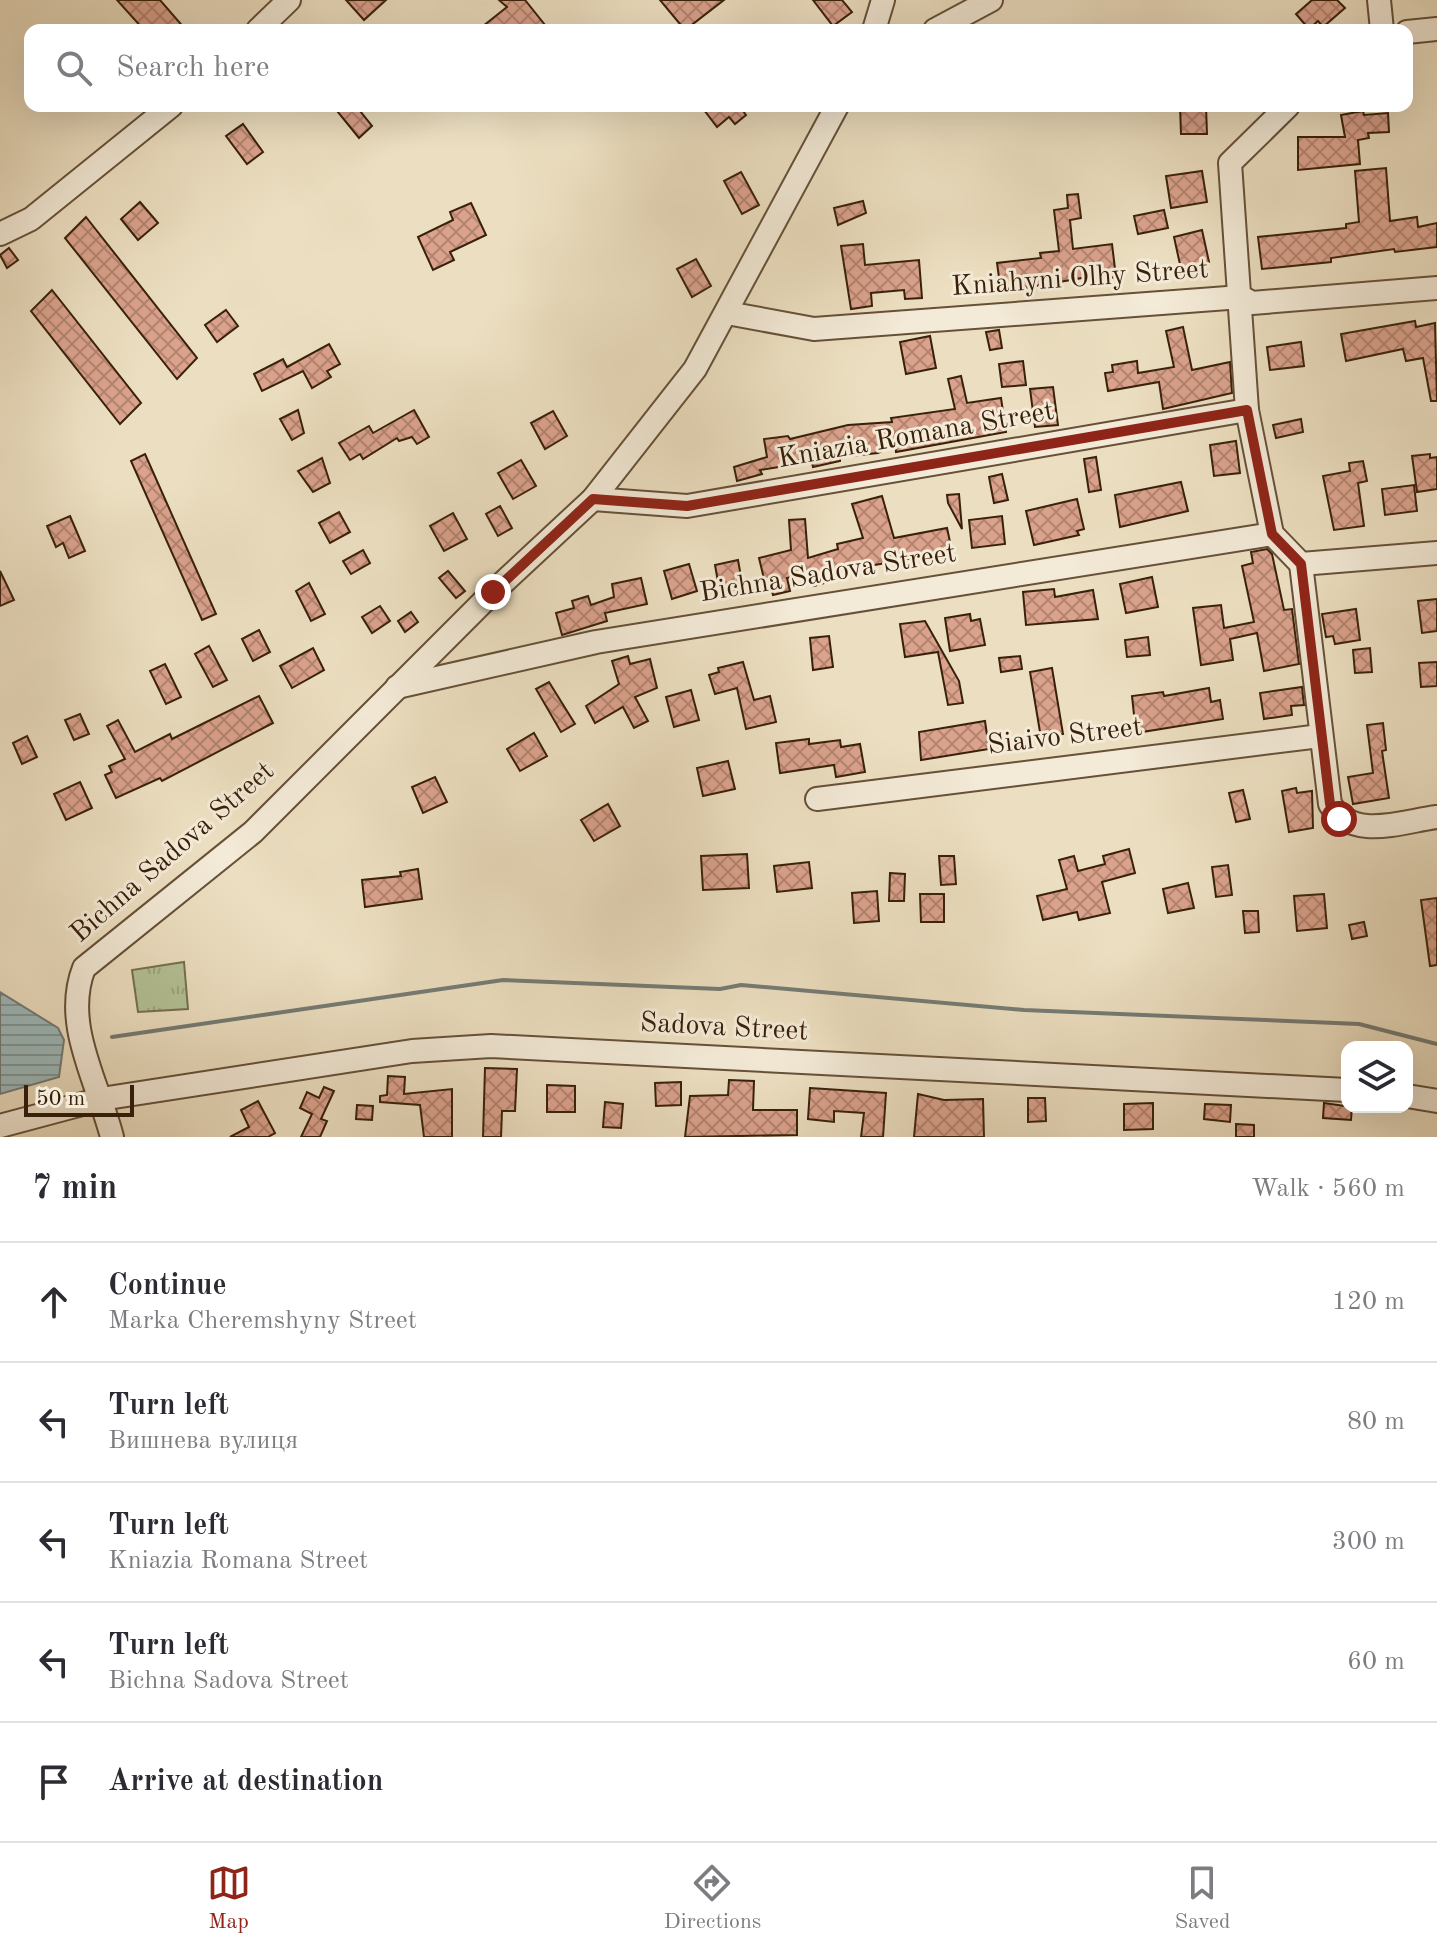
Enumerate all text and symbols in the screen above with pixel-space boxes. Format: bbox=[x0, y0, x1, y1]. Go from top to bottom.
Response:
search box bbox=[24, 24, 1413, 112]
icon: search bbox=[52, 46, 96, 90]
text: Search here bbox=[116, 53, 270, 83]
street label: Kniahyni Olhy Street bbox=[951, 256, 1209, 302]
street label: Kniazia Romana Street bbox=[776, 398, 1056, 474]
street label: Bichna Sadova Street bbox=[698, 540, 958, 608]
route end bbox=[475, 574, 511, 610]
street label: Siaivo Street bbox=[986, 714, 1144, 760]
street label: Bichna Sadova Street bbox=[66, 757, 280, 949]
route start bbox=[1321, 801, 1357, 837]
street label: Sadova Street bbox=[639, 1010, 809, 1046]
map controls bbox=[1341, 1041, 1413, 1113]
button: layers bbox=[1341, 1041, 1413, 1113]
scale bar bbox=[24, 1081, 134, 1117]
text: 50 m bbox=[36, 1088, 85, 1110]
text: 7 min bbox=[32, 1172, 117, 1206]
text: Walk · 560 m bbox=[1251, 1176, 1405, 1202]
text: Continue bbox=[108, 1271, 227, 1301]
icon: ahead bbox=[32, 1280, 76, 1324]
text: 120 m bbox=[1332, 1289, 1405, 1315]
text: Marka Cheremshyny Street bbox=[108, 1308, 417, 1334]
text: Turn left bbox=[108, 1391, 229, 1421]
icon: left bbox=[32, 1400, 76, 1444]
text: 80 m bbox=[1347, 1409, 1405, 1435]
text: Вишнева вулиця bbox=[108, 1428, 298, 1454]
text: Turn left bbox=[108, 1511, 229, 1541]
icon: left bbox=[32, 1520, 76, 1564]
text: 300 m bbox=[1332, 1529, 1405, 1555]
text: Kniazia Romana Street bbox=[108, 1548, 368, 1574]
text: Turn left bbox=[108, 1631, 229, 1661]
icon: left bbox=[32, 1640, 76, 1684]
text: 60 m bbox=[1347, 1649, 1405, 1675]
text: Bichna Sadova Street bbox=[108, 1668, 349, 1694]
icon: arrive bbox=[32, 1760, 76, 1804]
text: Arrive at destination bbox=[108, 1767, 383, 1797]
tab: Map bbox=[207, 1861, 251, 1936]
tab: Directions bbox=[664, 1861, 761, 1936]
tab: Saved bbox=[1174, 1861, 1230, 1936]

